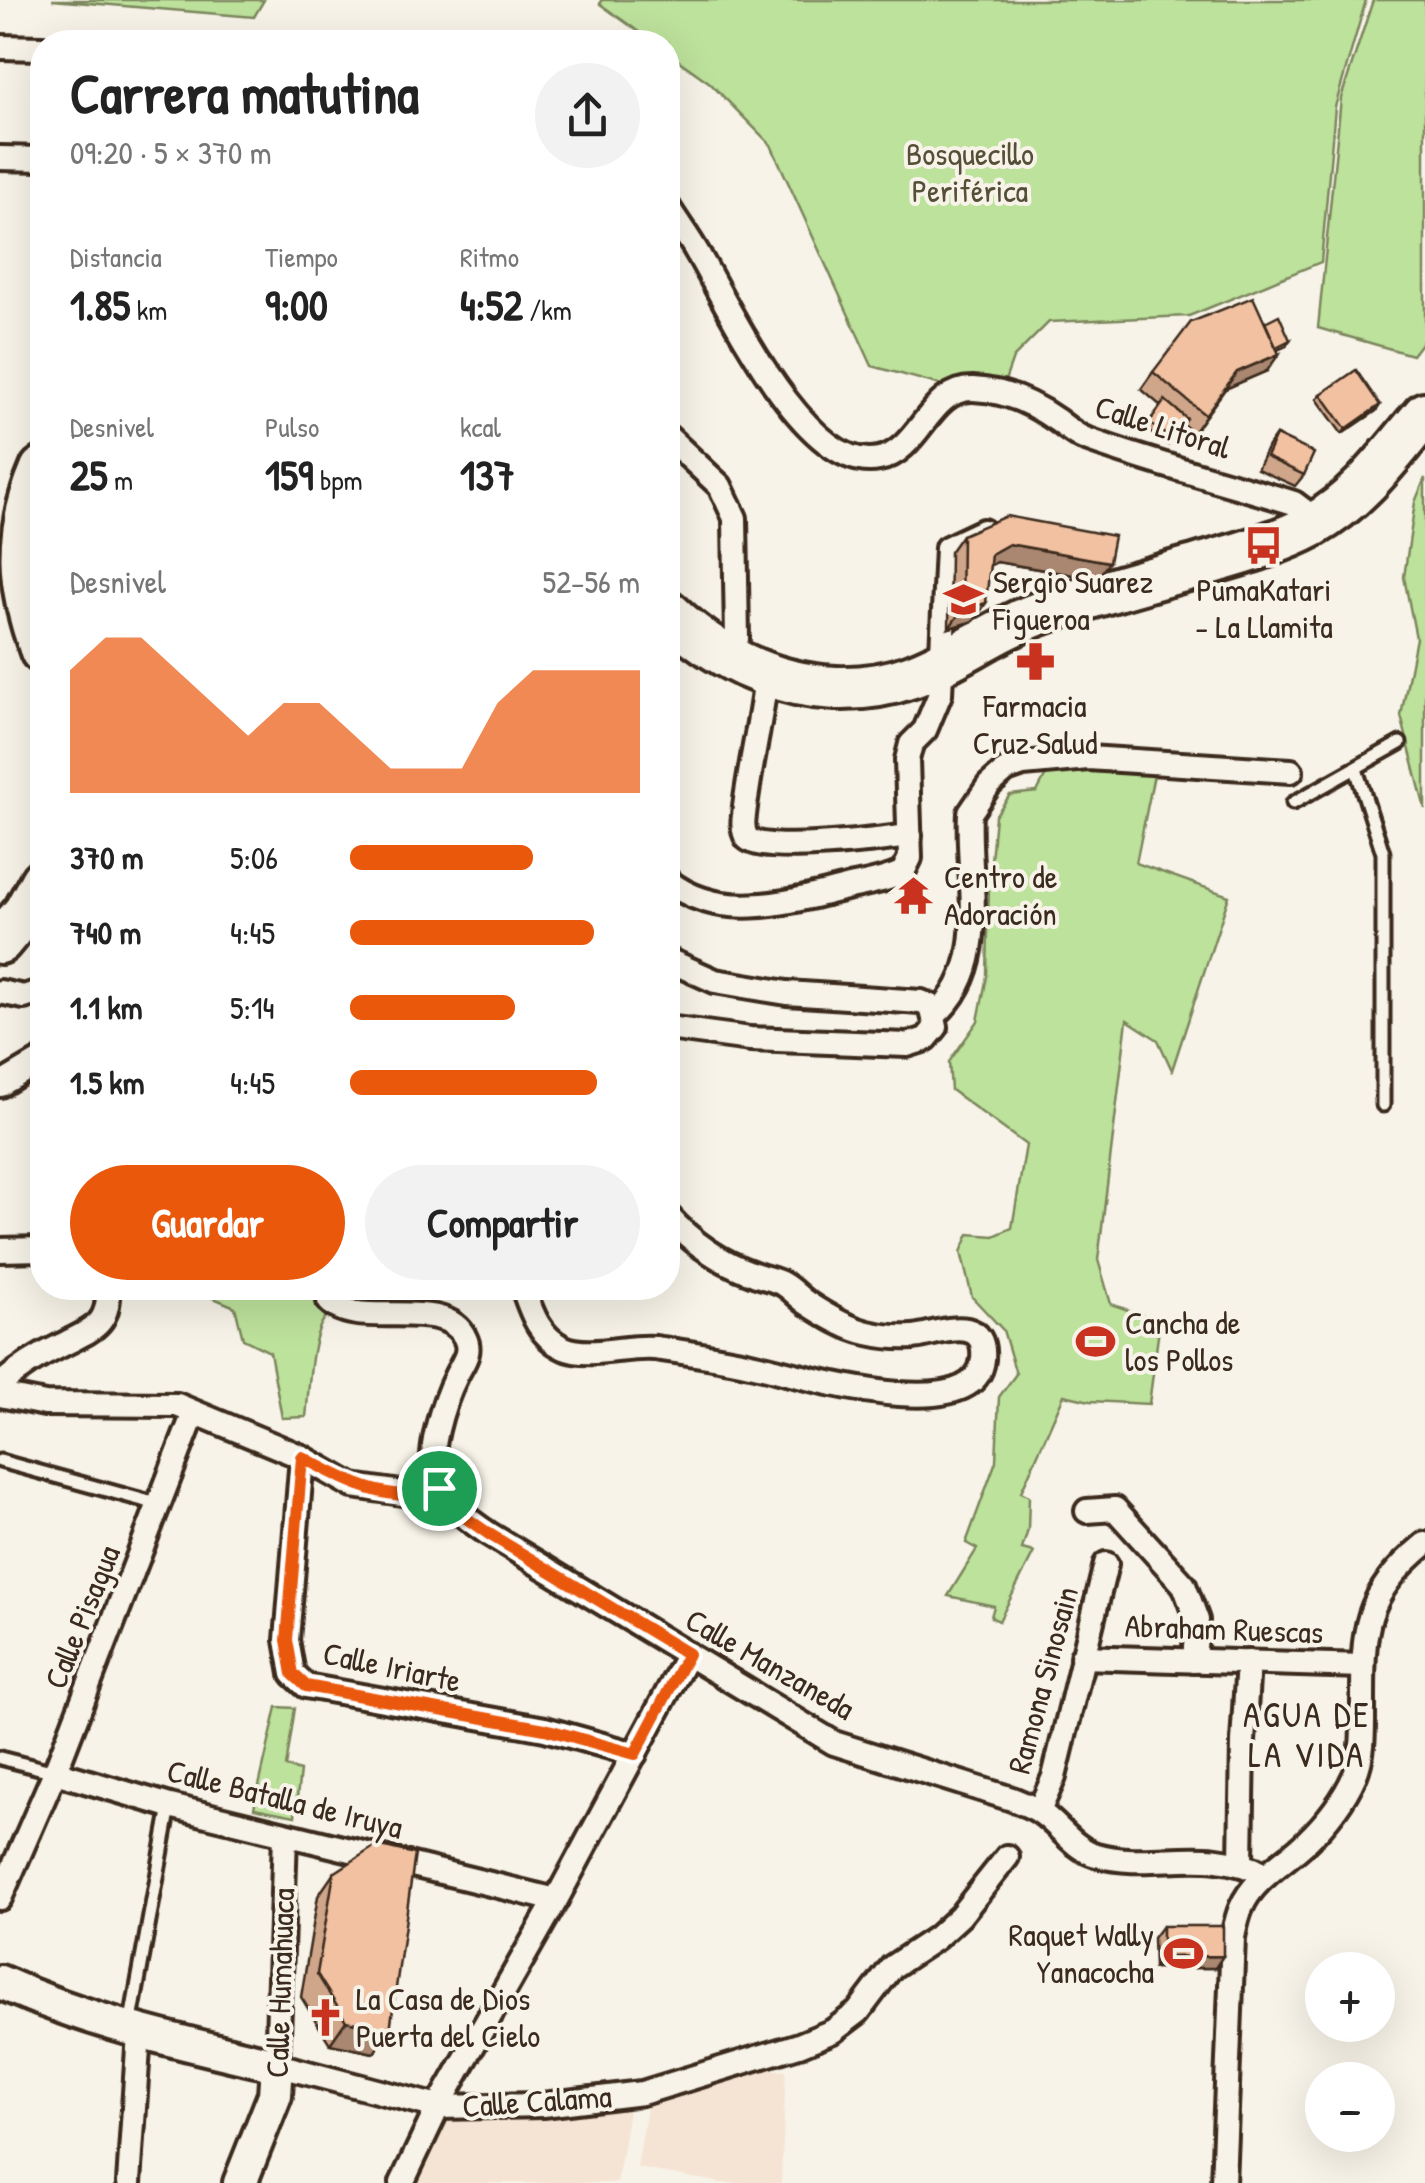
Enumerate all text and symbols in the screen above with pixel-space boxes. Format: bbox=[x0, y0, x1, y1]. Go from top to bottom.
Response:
text: Carrera matutina bbox=[70, 56, 419, 130]
button: share bbox=[535, 63, 640, 168]
text: 09:20 · 5 × 370 m bbox=[70, 131, 272, 174]
park label: Bosquecillo Periférica bbox=[906, 132, 1034, 212]
text: Distancia bbox=[70, 238, 162, 276]
text: Tiempo bbox=[265, 238, 338, 276]
text: Ritmo bbox=[460, 238, 519, 276]
text: 1.85 bbox=[70, 276, 130, 333]
text: 9:00 bbox=[265, 276, 328, 333]
text: 4:52 bbox=[460, 276, 523, 333]
text: km bbox=[130, 291, 167, 329]
text: /km bbox=[523, 291, 572, 329]
street label: Calle Litoral bbox=[1090, 384, 1237, 469]
text: Desnivel bbox=[70, 408, 154, 446]
text: Pulso bbox=[265, 408, 319, 446]
text: kcal bbox=[460, 408, 501, 446]
text: 25 bbox=[70, 446, 107, 503]
text: 159 bbox=[265, 446, 313, 503]
text: 137 bbox=[460, 446, 515, 503]
text: m bbox=[107, 461, 133, 499]
text: bpm bbox=[313, 461, 362, 499]
bus stop icon: PumaKatari - La Llamita bbox=[1243, 524, 1285, 566]
text: Desnivel bbox=[70, 560, 166, 603]
text: 52–56 m bbox=[543, 560, 640, 603]
place label: Sergio Suarez Figueroa bbox=[992, 560, 1153, 640]
place label: PumaKatari - La Llamita bbox=[1195, 568, 1333, 648]
school or university icon: Sergio Suarez Figueroa bbox=[942, 579, 984, 621]
pharmacy icon: Farmacia Cruz Salud bbox=[1014, 640, 1056, 682]
place label: Farmacia Cruz Salud bbox=[973, 684, 1097, 764]
text: 370 m bbox=[70, 836, 144, 879]
text: 5:06 bbox=[230, 836, 278, 879]
place label: Centro de Adoración bbox=[944, 855, 1058, 935]
temple icon: Centro de Adoración bbox=[893, 874, 935, 916]
text: 740 m bbox=[70, 911, 141, 954]
text: 4:45 bbox=[230, 911, 275, 954]
text: 1.1 km bbox=[70, 986, 142, 1029]
text: 5:14 bbox=[230, 986, 275, 1029]
text: 1.5 km bbox=[70, 1061, 144, 1104]
text: 4:45 bbox=[230, 1061, 275, 1104]
button: Guardar bbox=[70, 1165, 345, 1280]
button: Compartir bbox=[365, 1165, 640, 1280]
place label: Cancha de los Pollos bbox=[1125, 1301, 1241, 1381]
sports icon: Cancha de los Pollos bbox=[1074, 1320, 1116, 1362]
pin bbox=[397, 1446, 482, 1531]
icon: arrive bbox=[412, 1461, 467, 1516]
street label: Calle Pisagua bbox=[33, 1539, 130, 1695]
street label: Ramona Sinosain bbox=[997, 1582, 1088, 1778]
street label: Calle Manzaneda bbox=[678, 1598, 863, 1729]
street label: Abraham Ruescas bbox=[1124, 1604, 1324, 1653]
street label: Calle Iriarte bbox=[319, 1631, 465, 1702]
district label: AGUA DE LA VIDA bbox=[1243, 1691, 1371, 1778]
street label: Calle Batalla de Iruya bbox=[163, 1748, 407, 1849]
street label: Calle Humahuaca bbox=[255, 1887, 304, 2079]
place label: Raquet Wally Yanacocha bbox=[1009, 1913, 1154, 1993]
sports icon: Raquet Wally Yanacocha bbox=[1163, 1932, 1205, 1974]
map controls bbox=[1305, 1952, 1395, 2152]
button: + bbox=[1305, 1952, 1395, 2042]
place label: La Casa de Dios Puerta del Cielo bbox=[356, 1977, 540, 2057]
church icon: La Casa de Dios Puerta del Cielo bbox=[305, 1996, 347, 2038]
button: − bbox=[1305, 2062, 1395, 2152]
street label: Calle Calama bbox=[461, 2074, 613, 2127]

